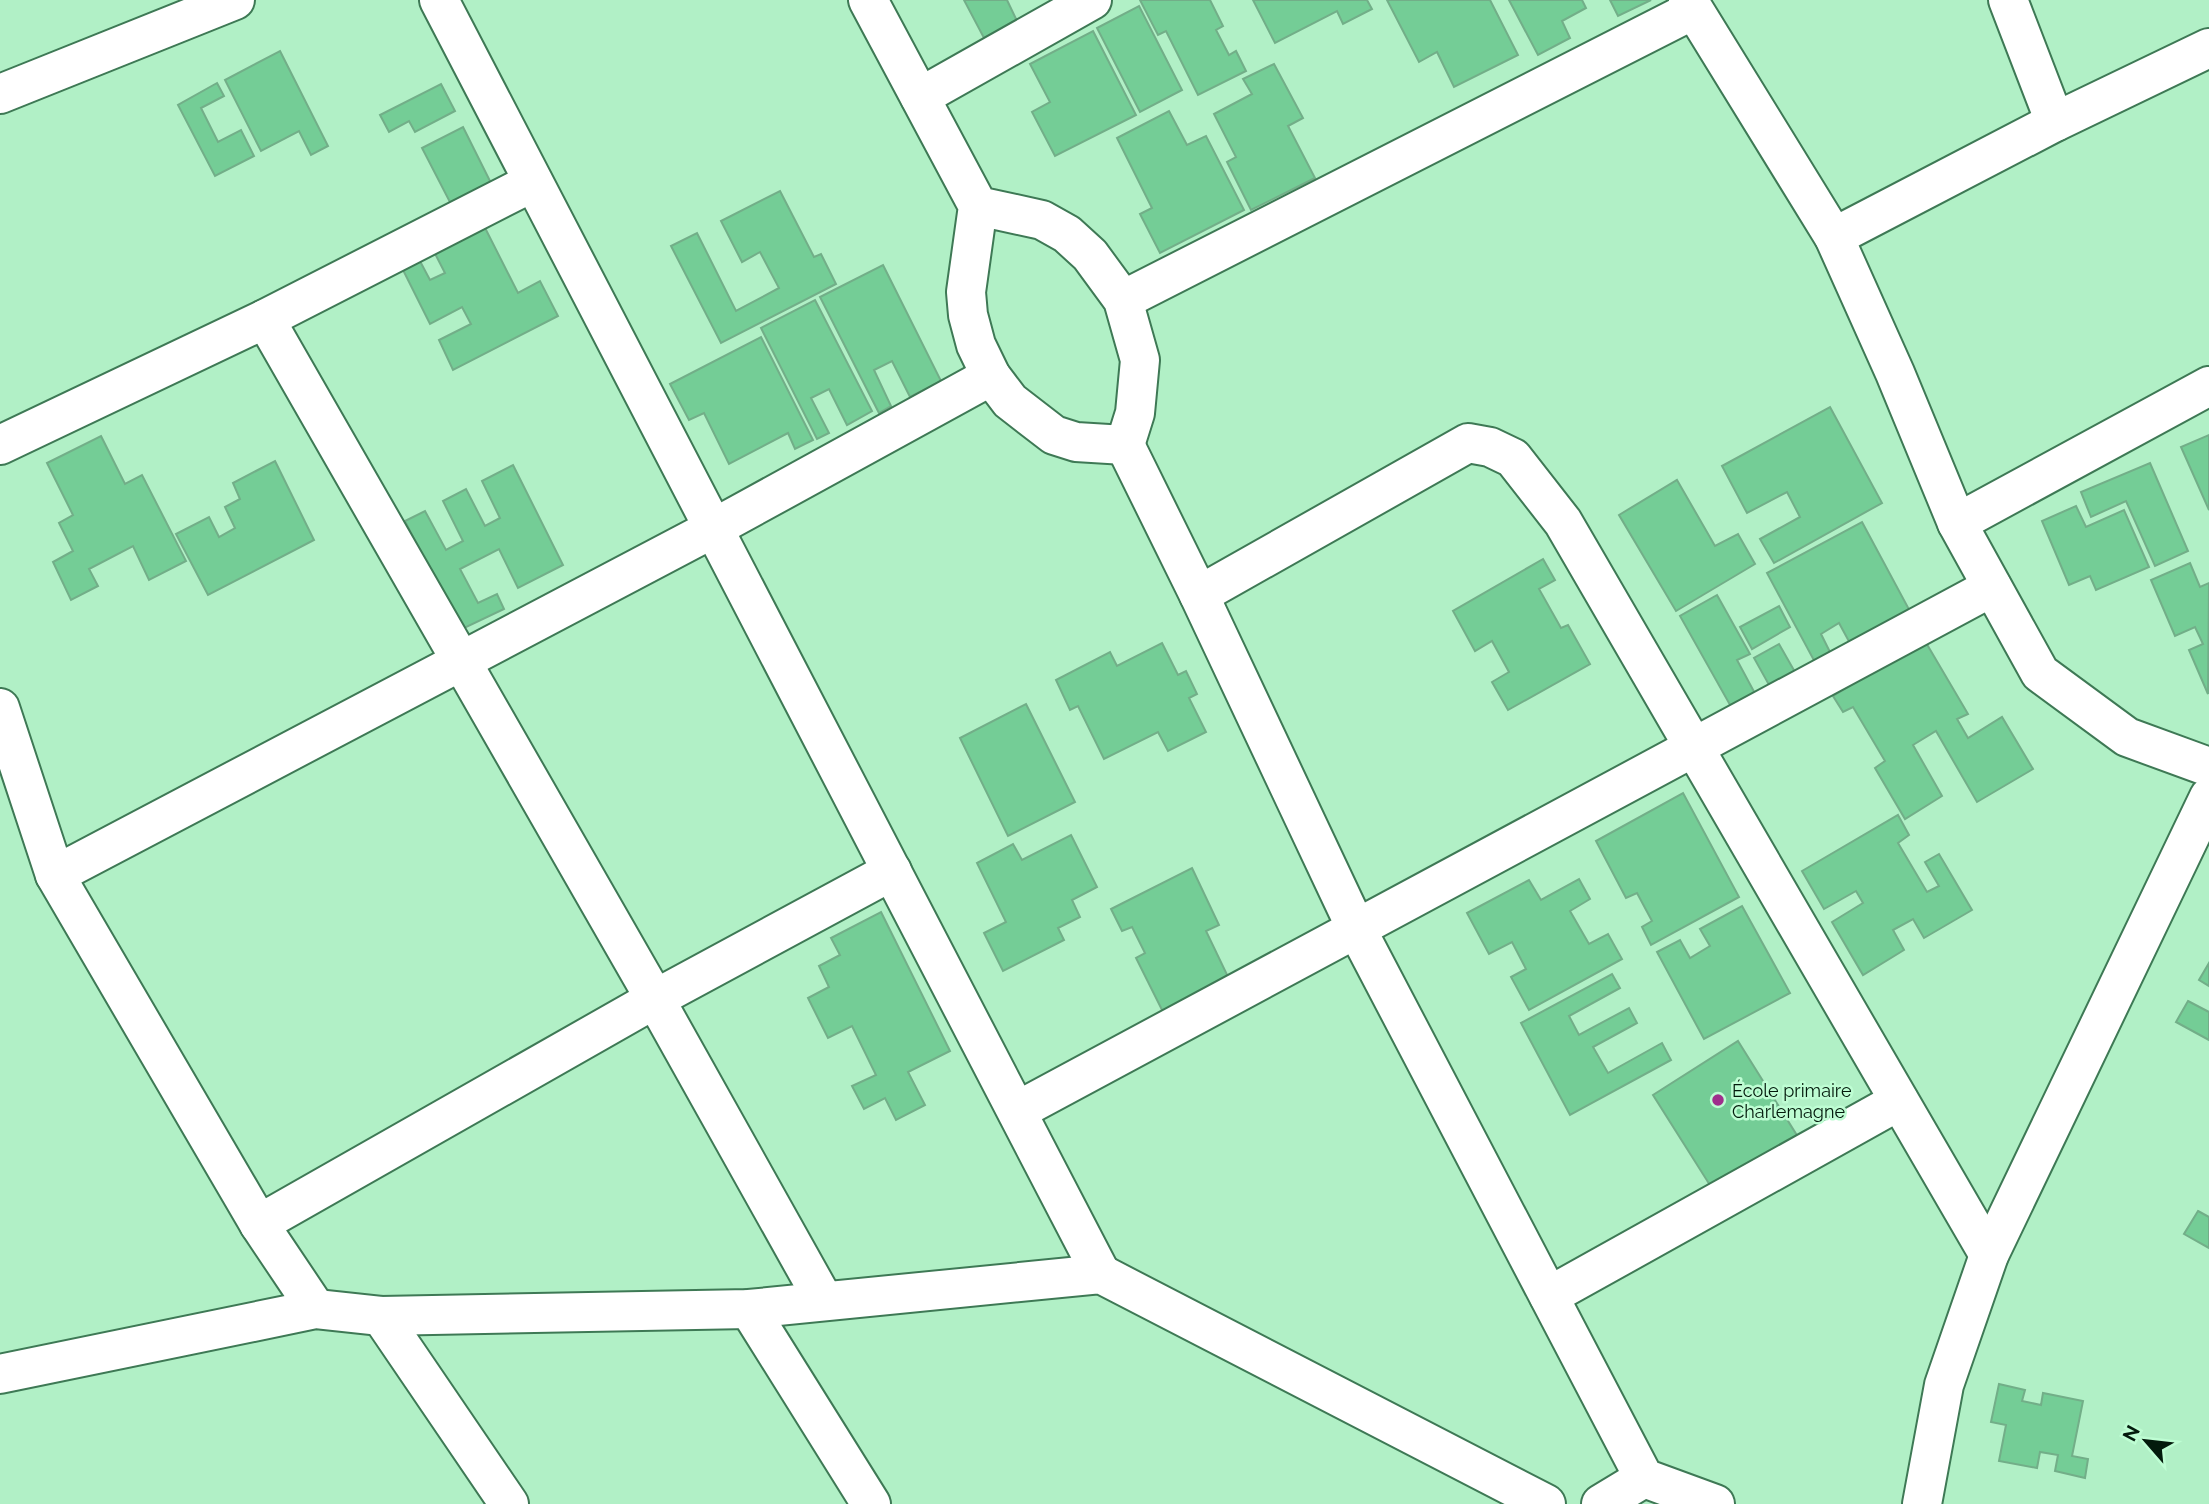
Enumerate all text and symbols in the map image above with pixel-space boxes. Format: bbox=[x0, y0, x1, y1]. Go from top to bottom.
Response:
place label: École primaire Charlemagne bbox=[1732, 1079, 1852, 1122]
marker: École primaire Charlemagne bbox=[1710, 1092, 1726, 1108]
north arrow bbox=[2111, 1406, 2181, 1476]
text: N bbox=[2118, 1421, 2144, 1445]

